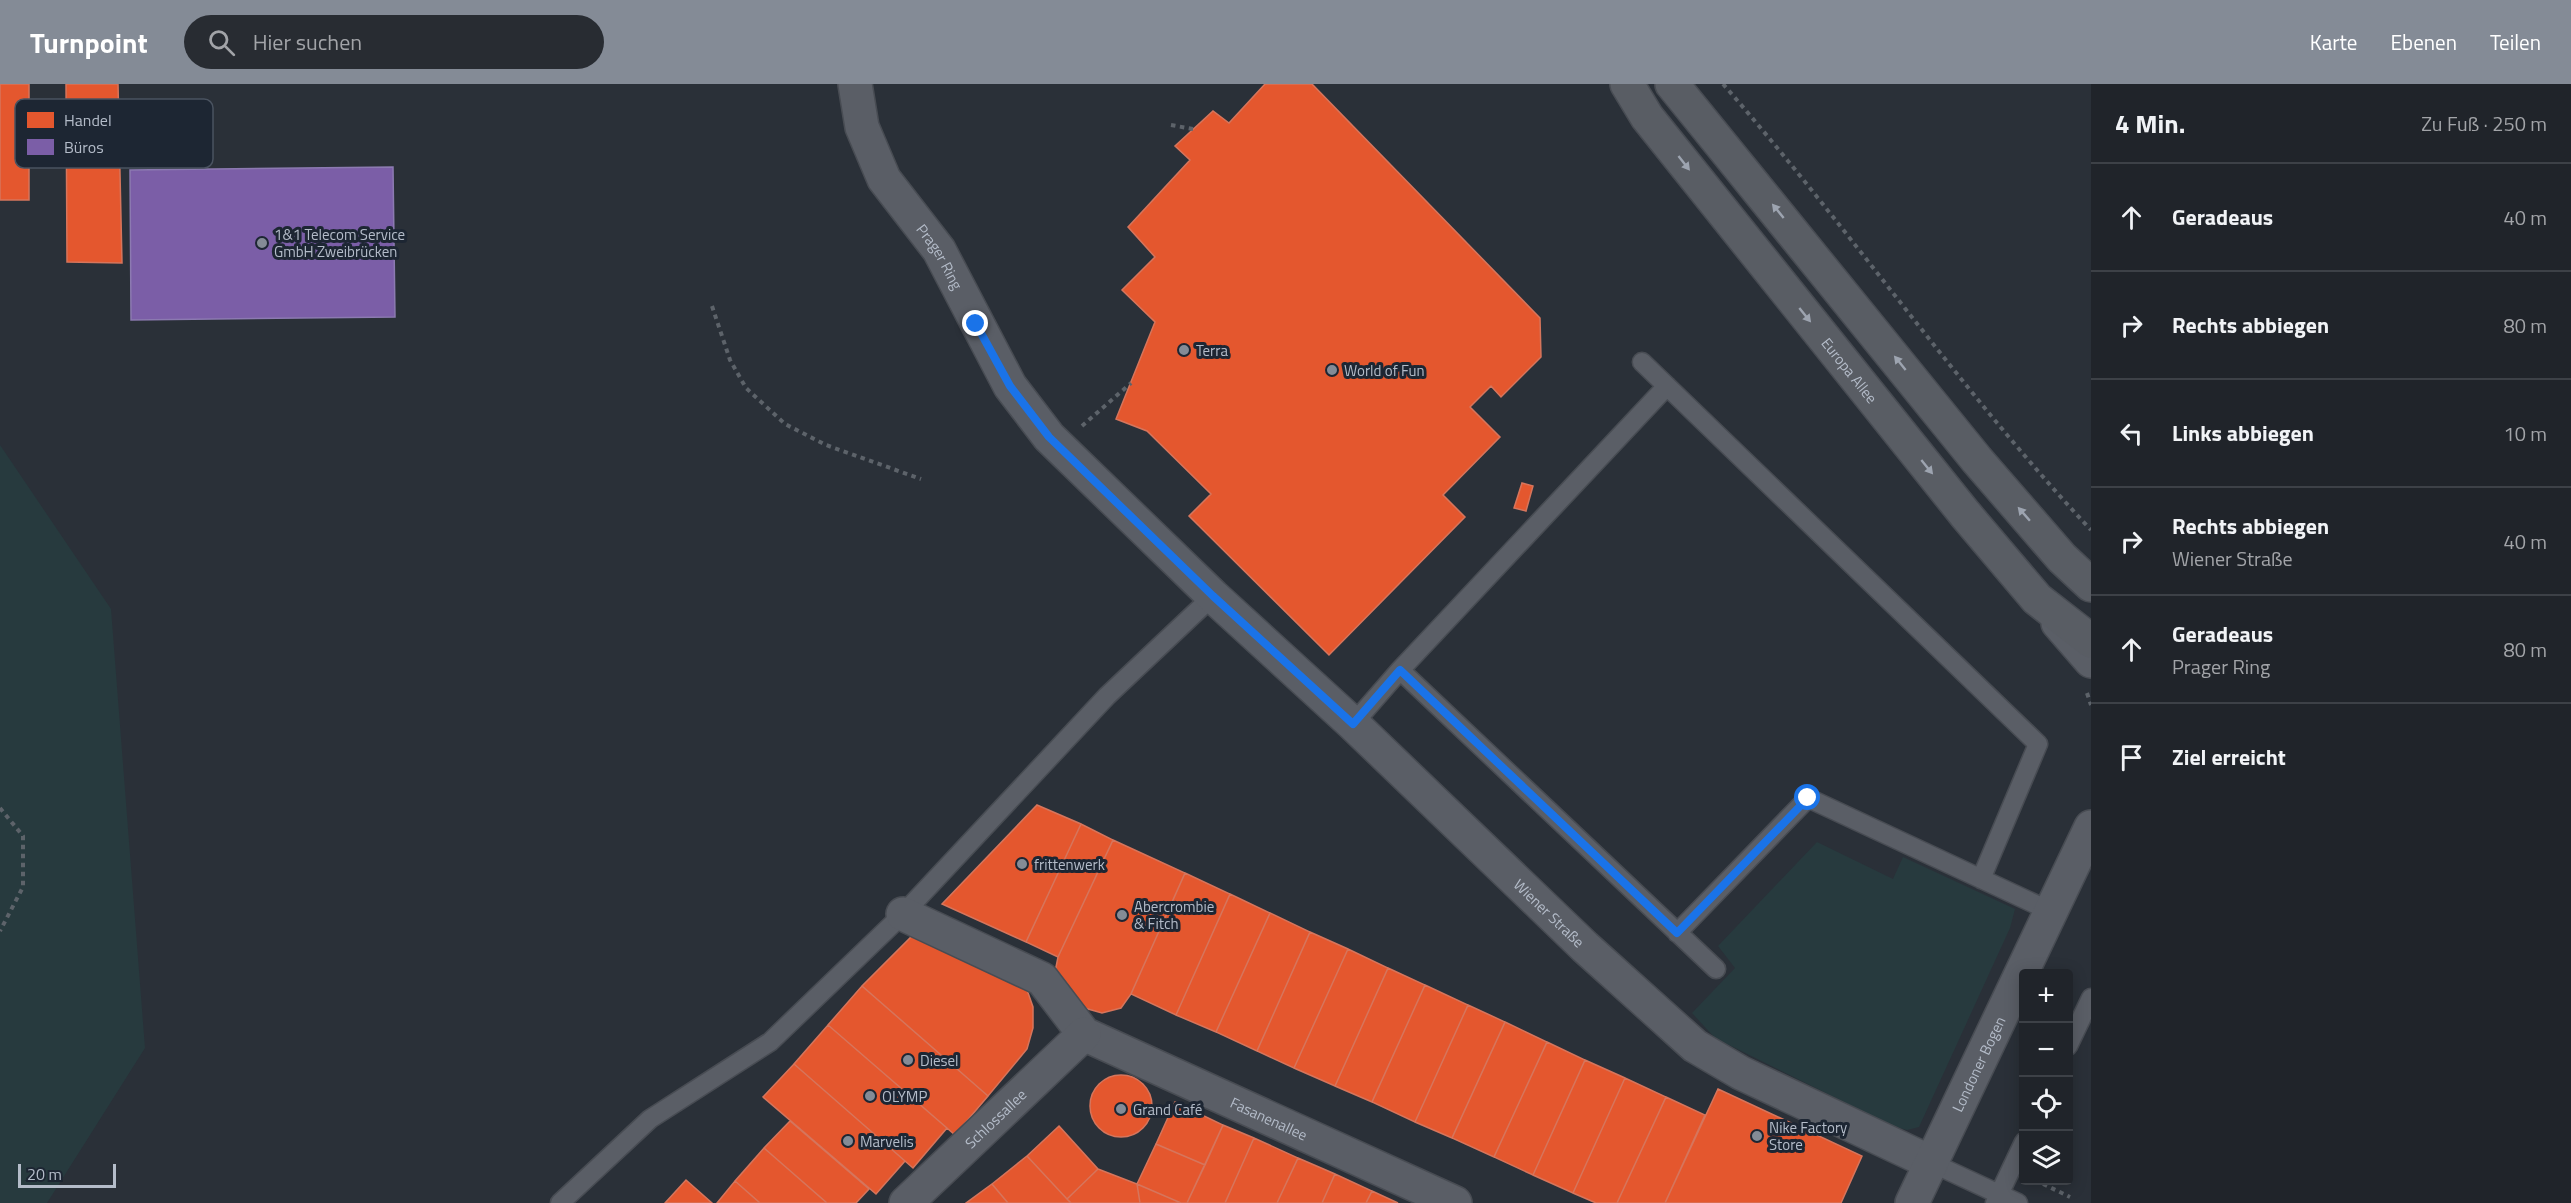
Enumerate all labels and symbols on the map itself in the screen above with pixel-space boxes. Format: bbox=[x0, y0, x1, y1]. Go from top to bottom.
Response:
legend bbox=[15, 99, 213, 168]
text: Handel bbox=[64, 108, 112, 132]
text: Büros bbox=[64, 135, 104, 159]
one-way arrow bbox=[1677, 155, 1689, 170]
one-way arrow bbox=[1772, 204, 1784, 219]
street label: Prager Ring bbox=[911, 219, 969, 294]
place label: 1&1 Telecom Service GmbH Zweibrücken bbox=[274, 223, 405, 263]
marker: 1&1 Telecom Service GmbH Zweibrücken bbox=[255, 236, 269, 250]
one-way arrow bbox=[1798, 308, 1810, 323]
route end bbox=[962, 310, 988, 336]
street label: Europa Allee bbox=[1816, 332, 1883, 408]
place label: Terra bbox=[1196, 339, 1228, 362]
marker: Terra bbox=[1177, 343, 1191, 357]
one-way arrow bbox=[1893, 355, 1906, 371]
place label: World of Fun bbox=[1344, 359, 1425, 382]
marker: World of Fun bbox=[1325, 363, 1339, 377]
one-way arrow bbox=[1920, 460, 1932, 475]
one-way arrow bbox=[2018, 507, 2031, 522]
route start bbox=[1794, 784, 1820, 810]
place label: frittenwerk bbox=[1034, 853, 1105, 876]
marker: frittenwerk bbox=[1015, 857, 1029, 871]
street label: Wiener Straße bbox=[1509, 873, 1590, 952]
place label: Abercrombie & Fitch bbox=[1134, 895, 1214, 935]
marker: Abercrombie & Fitch bbox=[1115, 908, 1129, 922]
street label: Londoner Bogen bbox=[1946, 1012, 2011, 1116]
place label: Diesel bbox=[920, 1049, 959, 1072]
marker: Diesel bbox=[901, 1053, 915, 1067]
street label: Schlossallee bbox=[959, 1083, 1031, 1153]
place label: OLYMP bbox=[882, 1085, 927, 1108]
marker: OLYMP bbox=[863, 1089, 877, 1103]
street label: Fasanenallee bbox=[1227, 1091, 1311, 1146]
place label: Grand Café bbox=[1133, 1098, 1202, 1121]
marker: Grand Café bbox=[1114, 1102, 1128, 1116]
place label: Nike Factory Store bbox=[1769, 1116, 1847, 1156]
marker: Nike Factory Store bbox=[1750, 1129, 1764, 1143]
place label: Marvelis bbox=[860, 1130, 914, 1153]
marker: Marvelis bbox=[841, 1134, 855, 1148]
scale bar bbox=[18, 1161, 116, 1188]

